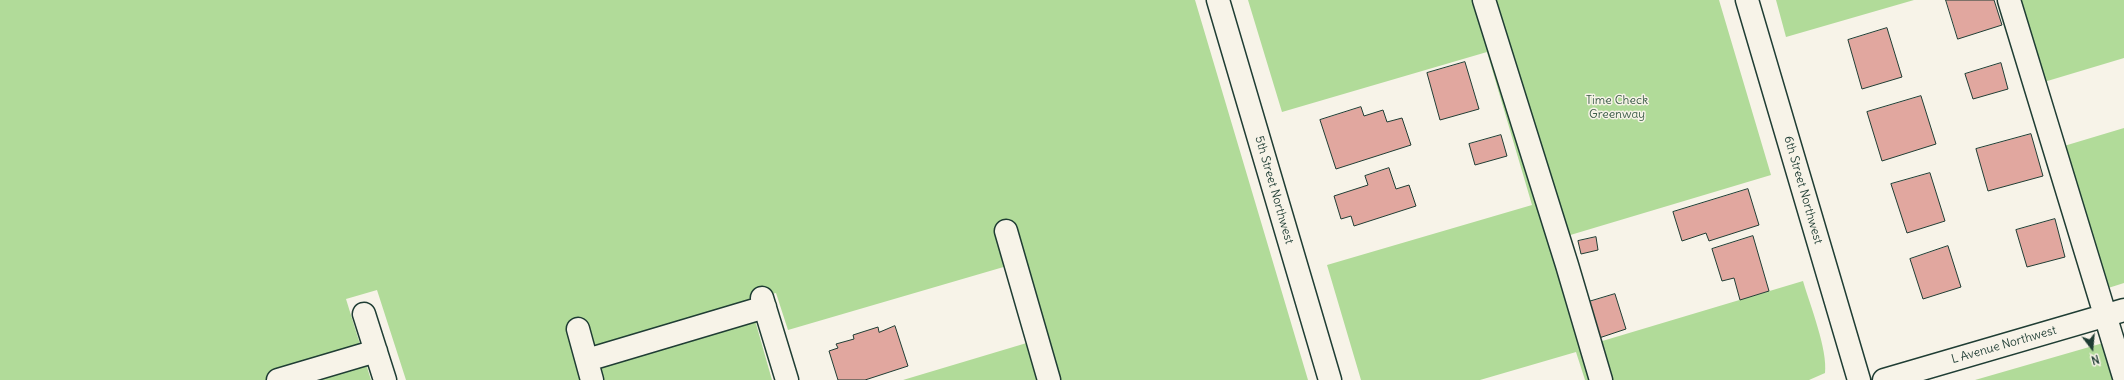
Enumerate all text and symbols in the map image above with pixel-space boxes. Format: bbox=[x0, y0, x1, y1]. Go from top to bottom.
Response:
park label: Time Check Greenway bbox=[1586, 94, 1648, 122]
street label: 5th Street Northwest bbox=[1252, 134, 1296, 246]
street label: 6th Street Northwest bbox=[1781, 134, 1825, 246]
street label: L Avenue Northwest bbox=[1950, 323, 2058, 367]
north arrow bbox=[2072, 328, 2112, 368]
text: N bbox=[2090, 352, 2101, 367]

